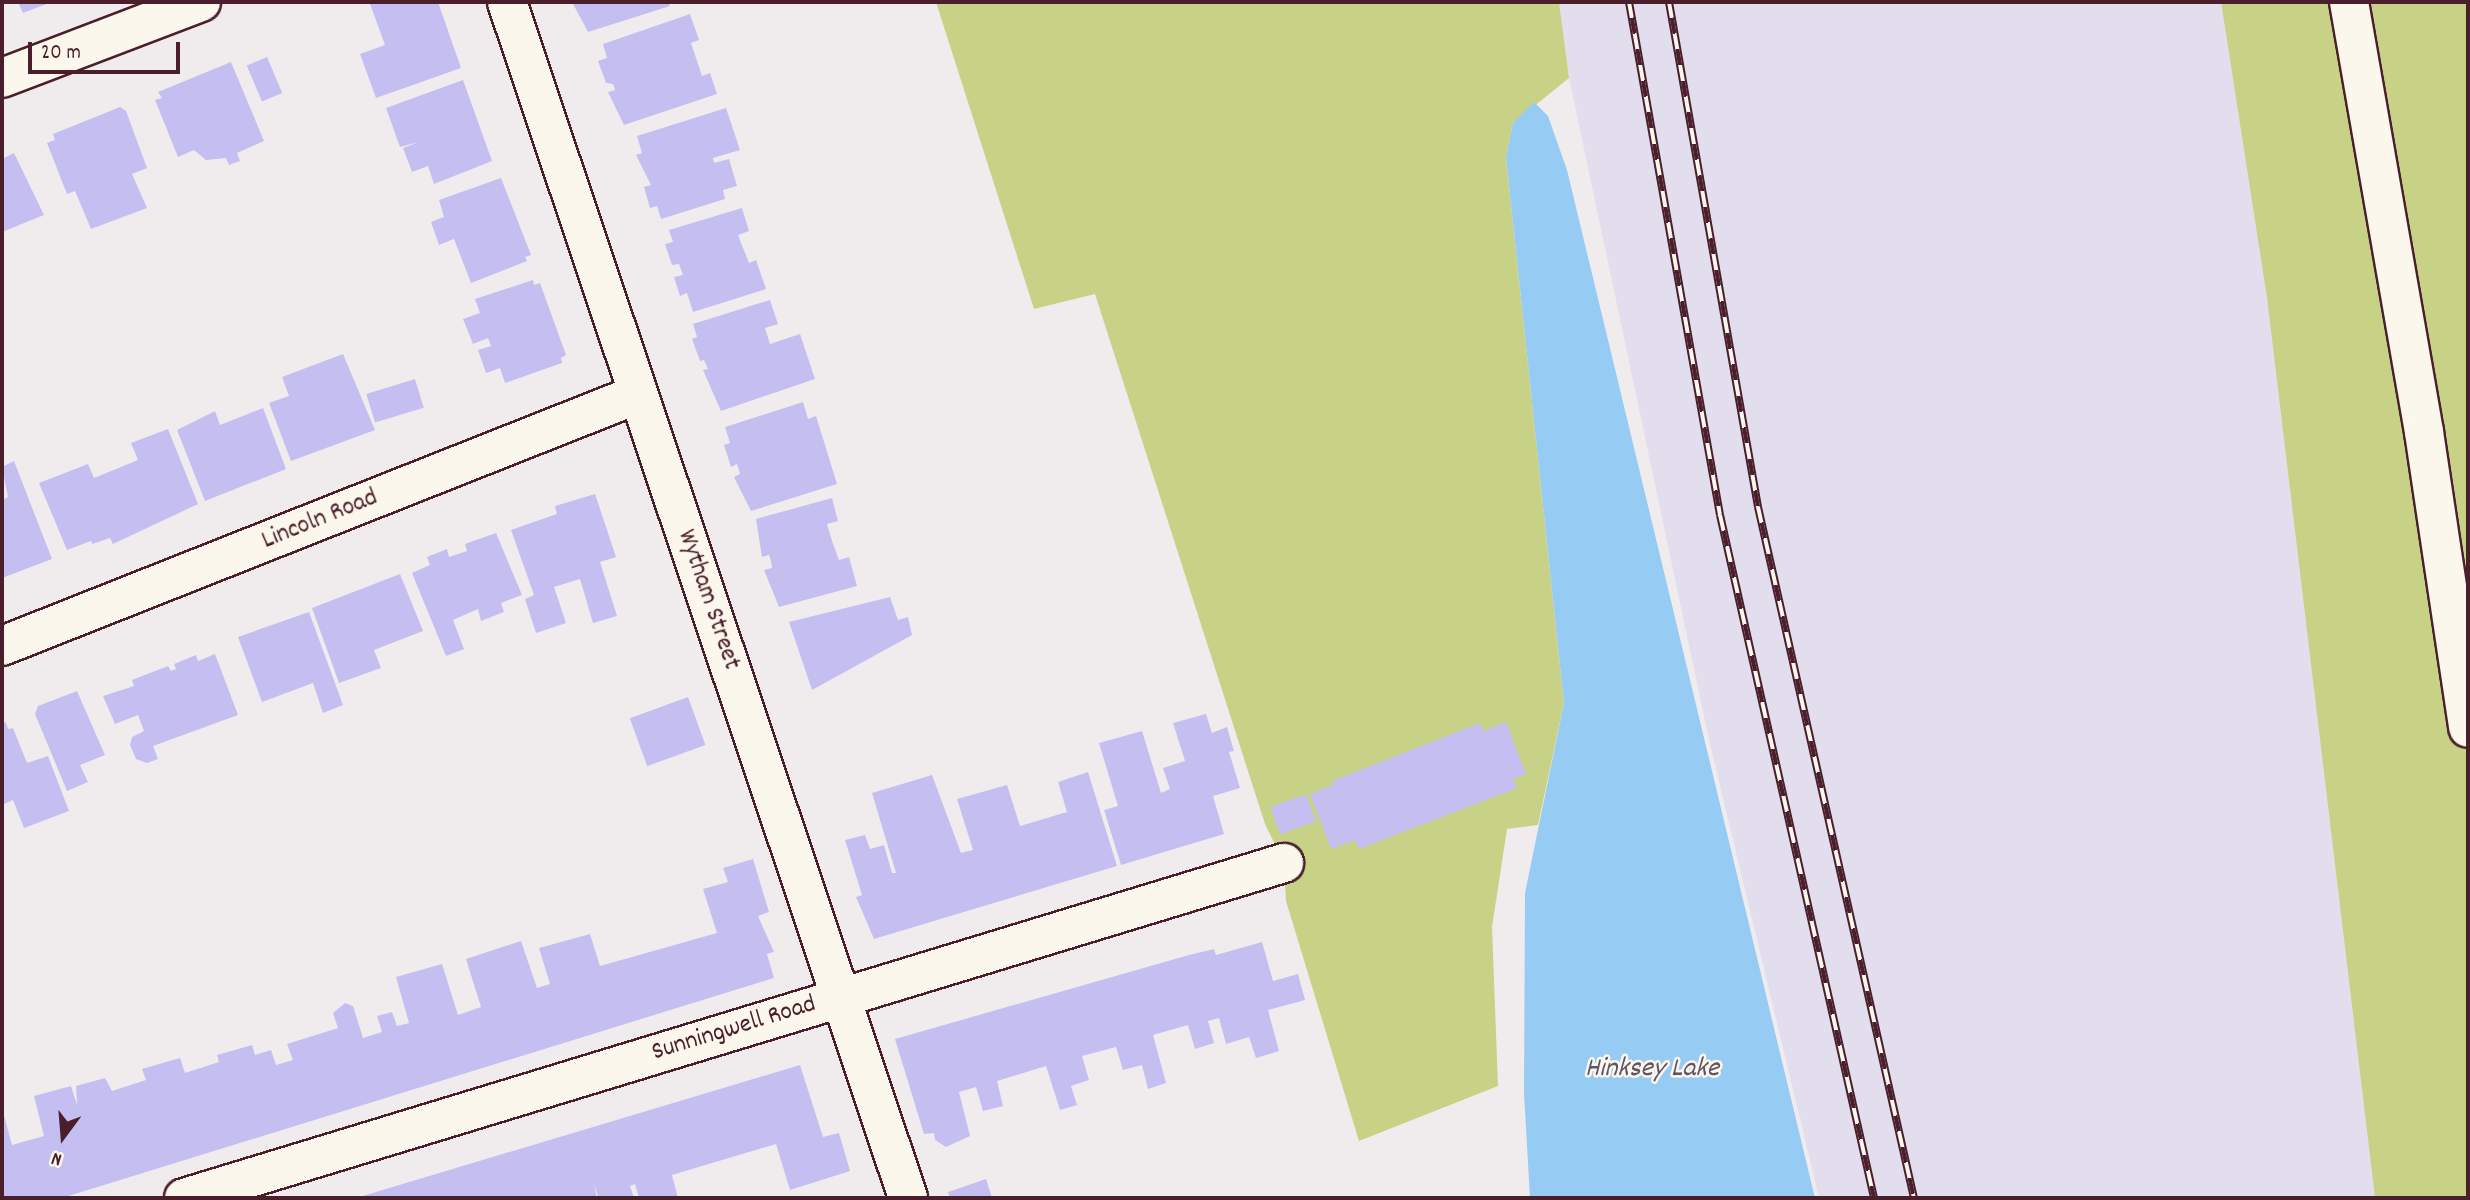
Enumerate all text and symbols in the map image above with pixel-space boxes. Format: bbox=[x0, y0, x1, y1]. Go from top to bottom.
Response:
scale bar bbox=[32, 28, 184, 72]
text: 20 m bbox=[41, 39, 81, 69]
street label: Lincoln Road bbox=[258, 483, 382, 557]
street label: Wytham Street bbox=[669, 526, 747, 674]
street label: Sunningwell Road bbox=[648, 989, 820, 1069]
water label: Hinksey Lake bbox=[1585, 1053, 1719, 1087]
north arrow bbox=[28, 1102, 98, 1172]
text: N bbox=[49, 1143, 65, 1172]

